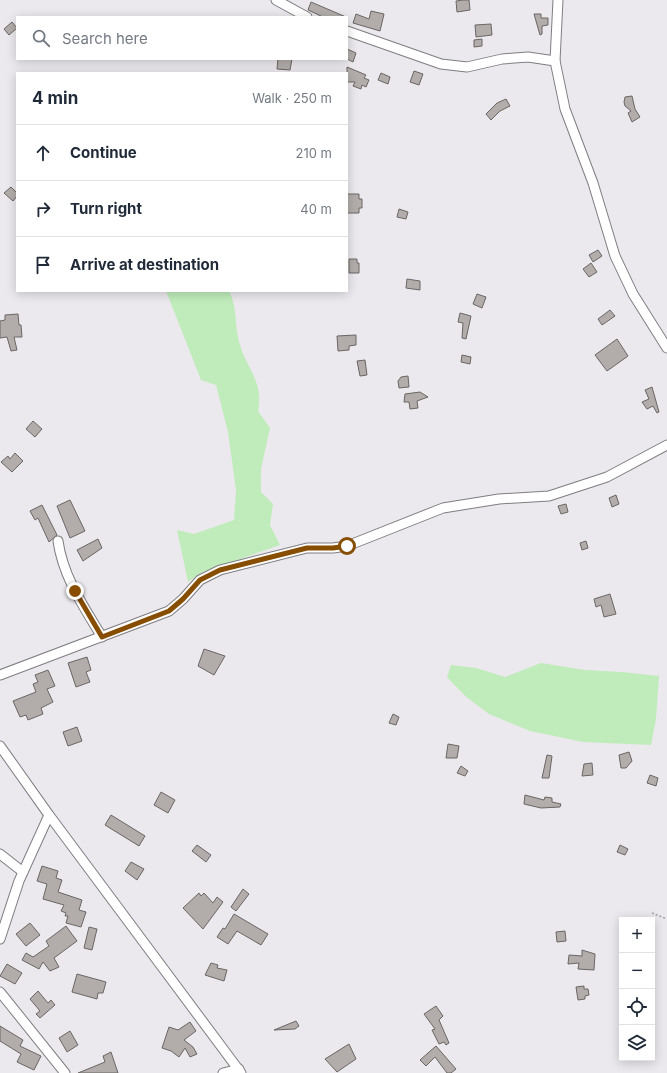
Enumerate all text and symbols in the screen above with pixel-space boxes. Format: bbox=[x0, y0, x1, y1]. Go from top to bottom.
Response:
search box bbox=[16, 16, 348, 60]
icon: search bbox=[30, 27, 52, 49]
text: Search here bbox=[62, 29, 148, 48]
text: 4 min bbox=[32, 88, 78, 108]
text: Walk · 250 m bbox=[252, 90, 332, 106]
icon: ahead bbox=[32, 142, 54, 164]
text: Continue bbox=[70, 143, 137, 162]
text: 210 m bbox=[296, 145, 332, 161]
icon: right bbox=[32, 198, 54, 220]
text: Turn right bbox=[70, 199, 142, 218]
text: 40 m bbox=[300, 201, 332, 217]
icon: arrive bbox=[32, 254, 54, 276]
text: Arrive at destination bbox=[70, 255, 219, 274]
route start bbox=[338, 537, 356, 555]
route end bbox=[66, 582, 84, 600]
map controls bbox=[619, 917, 655, 1061]
button: + bbox=[619, 917, 655, 953]
button: − bbox=[619, 953, 655, 989]
button: locate bbox=[619, 989, 655, 1025]
button: layers bbox=[619, 1025, 655, 1061]

